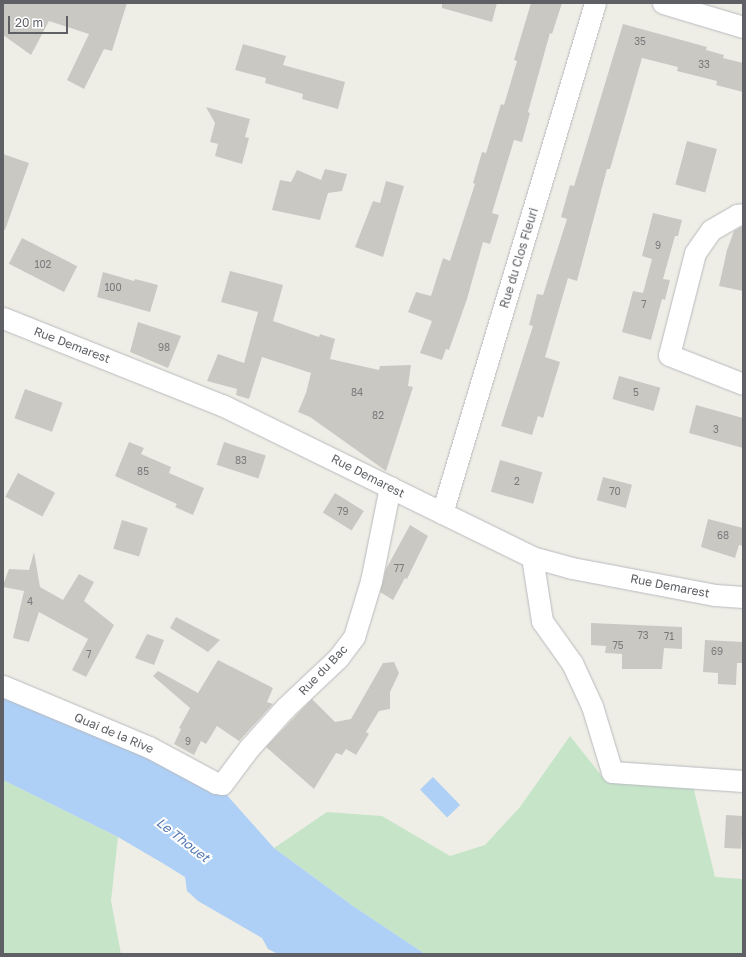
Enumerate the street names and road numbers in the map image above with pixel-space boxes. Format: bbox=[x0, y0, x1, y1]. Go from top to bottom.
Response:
street label: Rue du Clos Fleuri bbox=[497, 206, 541, 310]
street label: Rue Demarest bbox=[32, 324, 112, 366]
street label: Rue Demarest bbox=[329, 451, 407, 501]
street label: Rue Demarest bbox=[629, 571, 711, 601]
street label: Rue du Bac bbox=[296, 642, 350, 698]
street label: Quai de la Rive bbox=[72, 710, 156, 756]

